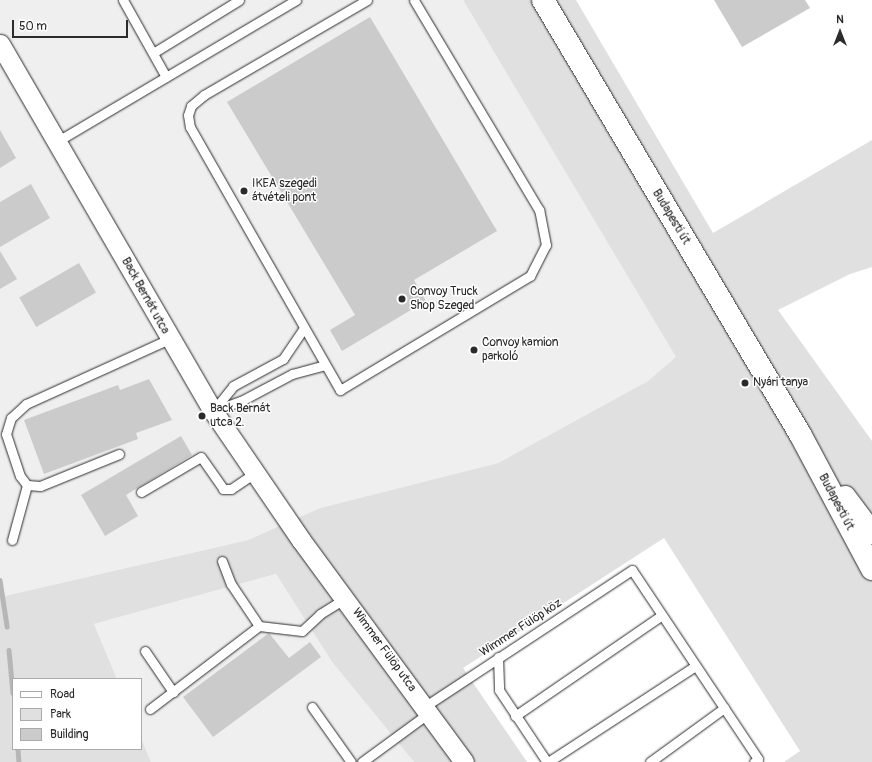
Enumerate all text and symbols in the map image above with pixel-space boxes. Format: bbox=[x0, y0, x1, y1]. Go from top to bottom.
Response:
scale bar bbox=[14, 12, 130, 38]
north arrow bbox=[820, 12, 860, 52]
text: N bbox=[836, 13, 844, 26]
text: 50 m bbox=[19, 19, 47, 34]
place label: IKEA szegedi átvételi pont bbox=[252, 177, 317, 205]
marker: IKEA szegedi átvételi pont bbox=[239, 186, 249, 196]
street label: Budapesti út bbox=[649, 187, 693, 247]
street label: Back Bernát utca bbox=[118, 255, 172, 337]
place label: Convoy Truck Shop Szeged bbox=[410, 285, 478, 313]
marker: Convoy Truck Shop Szeged bbox=[397, 294, 407, 304]
place label: Convoy kamion parkoló bbox=[482, 336, 559, 364]
marker: Convoy kamion parkoló bbox=[469, 345, 479, 355]
place label: Nyári tanya bbox=[753, 376, 808, 390]
marker: Nyári tanya bbox=[740, 378, 750, 388]
place label: Back Bernát utca 2. bbox=[210, 402, 270, 430]
marker: Back Bernát utca 2. bbox=[197, 411, 207, 421]
street label: Budapesti út bbox=[815, 471, 857, 533]
street label: Wimmer Fülöp köz bbox=[477, 596, 565, 660]
street label: Wimmer Fülöp utca bbox=[349, 605, 419, 695]
legend bbox=[12, 678, 142, 750]
text: Road bbox=[50, 687, 75, 702]
text: Park bbox=[50, 707, 71, 722]
text: Building bbox=[50, 727, 89, 742]

